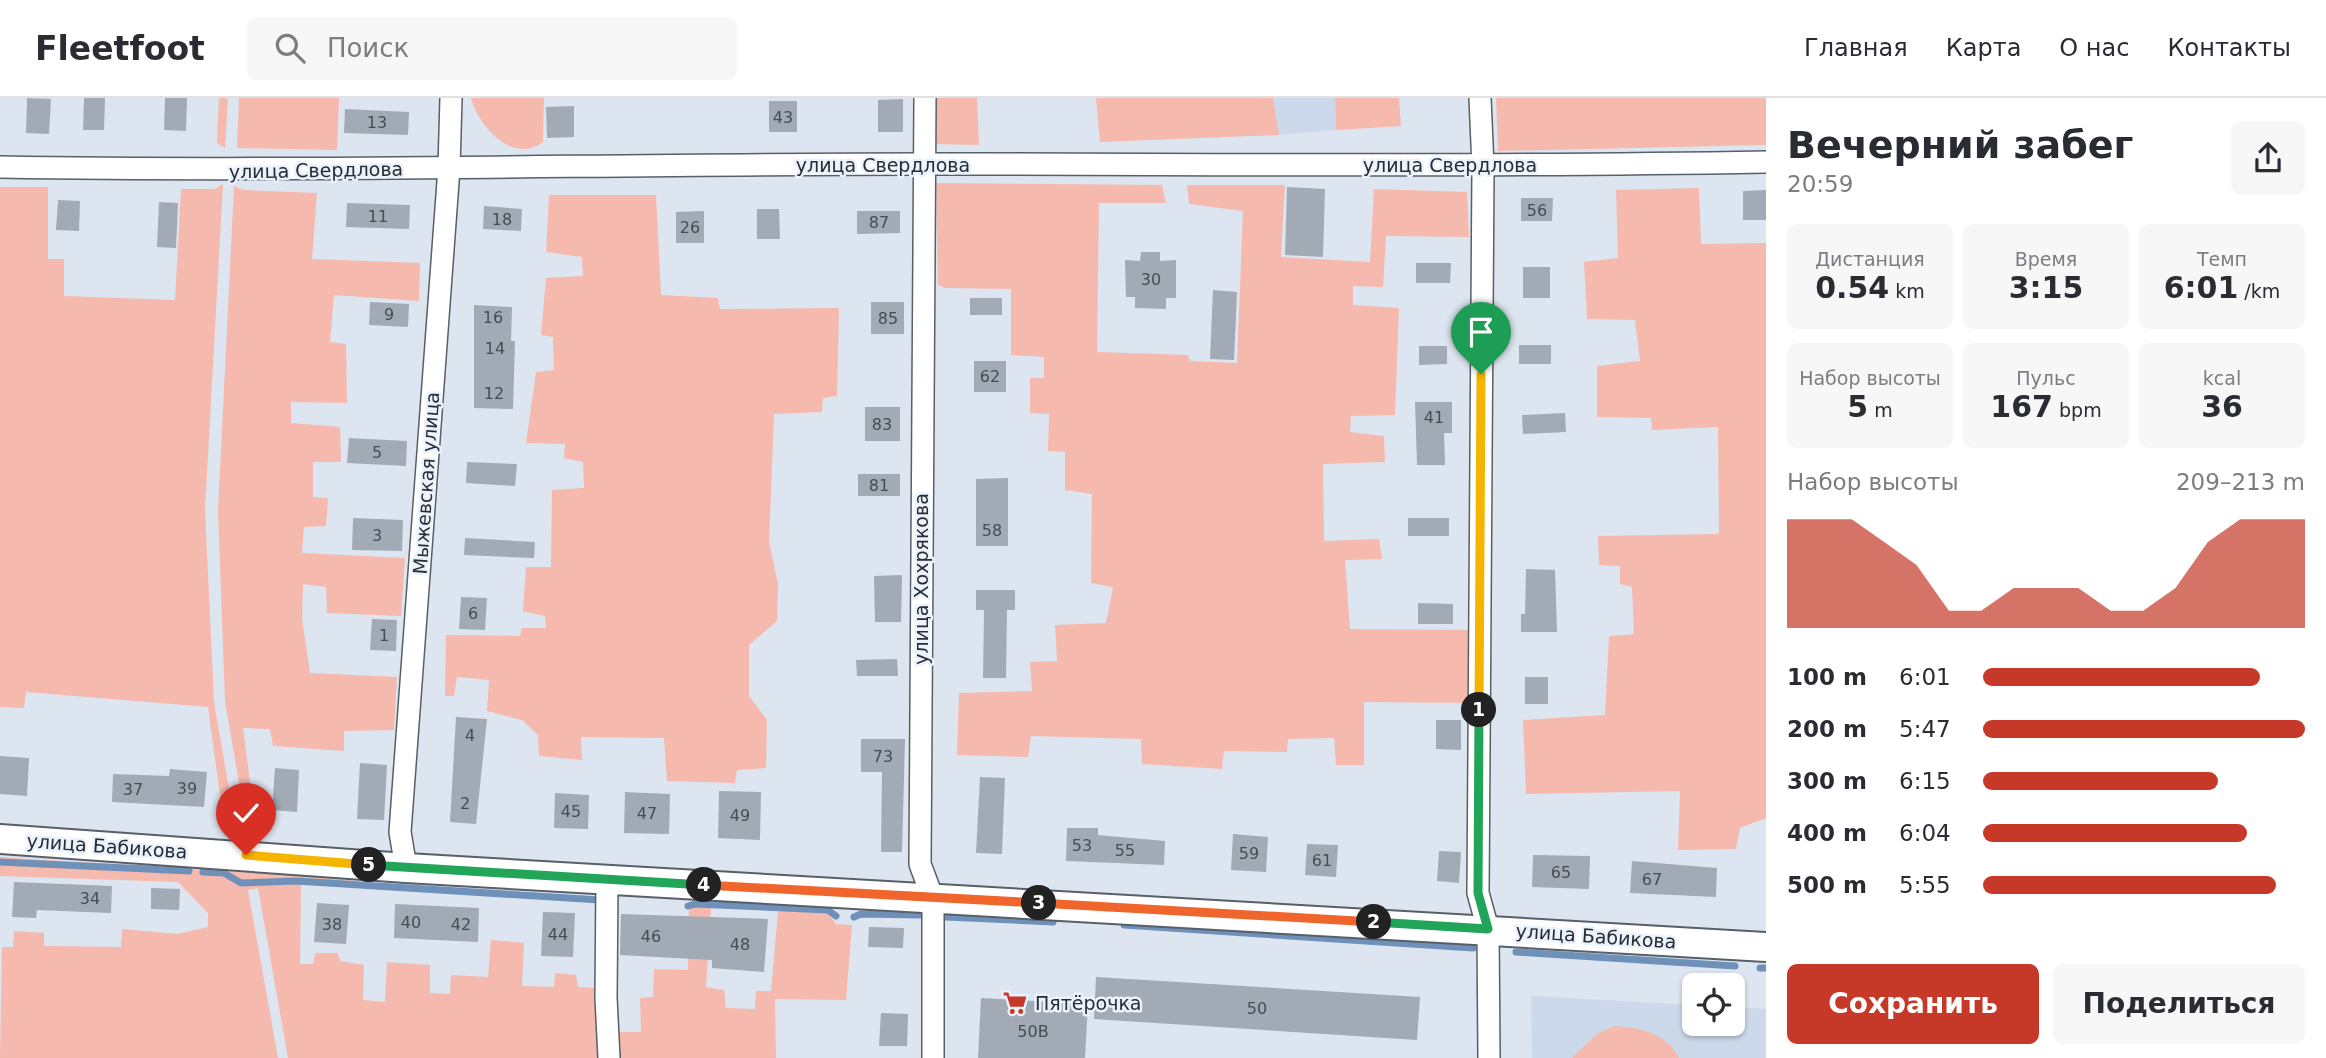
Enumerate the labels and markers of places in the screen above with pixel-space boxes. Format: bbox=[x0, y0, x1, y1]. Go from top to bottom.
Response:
pin bbox=[1451, 302, 1511, 374]
pin: 1 bbox=[1462, 692, 1496, 728]
pin bbox=[216, 783, 276, 855]
pin: 5 bbox=[352, 848, 386, 882]
pin: 4 bbox=[686, 868, 722, 902]
pin: 3 bbox=[1021, 886, 1056, 920]
pin: 2 bbox=[1356, 904, 1392, 940]
supermarket icon: Пятёрочка bbox=[1001, 989, 1029, 1017]
place label: Пятёрочка bbox=[1035, 992, 1142, 1014]

